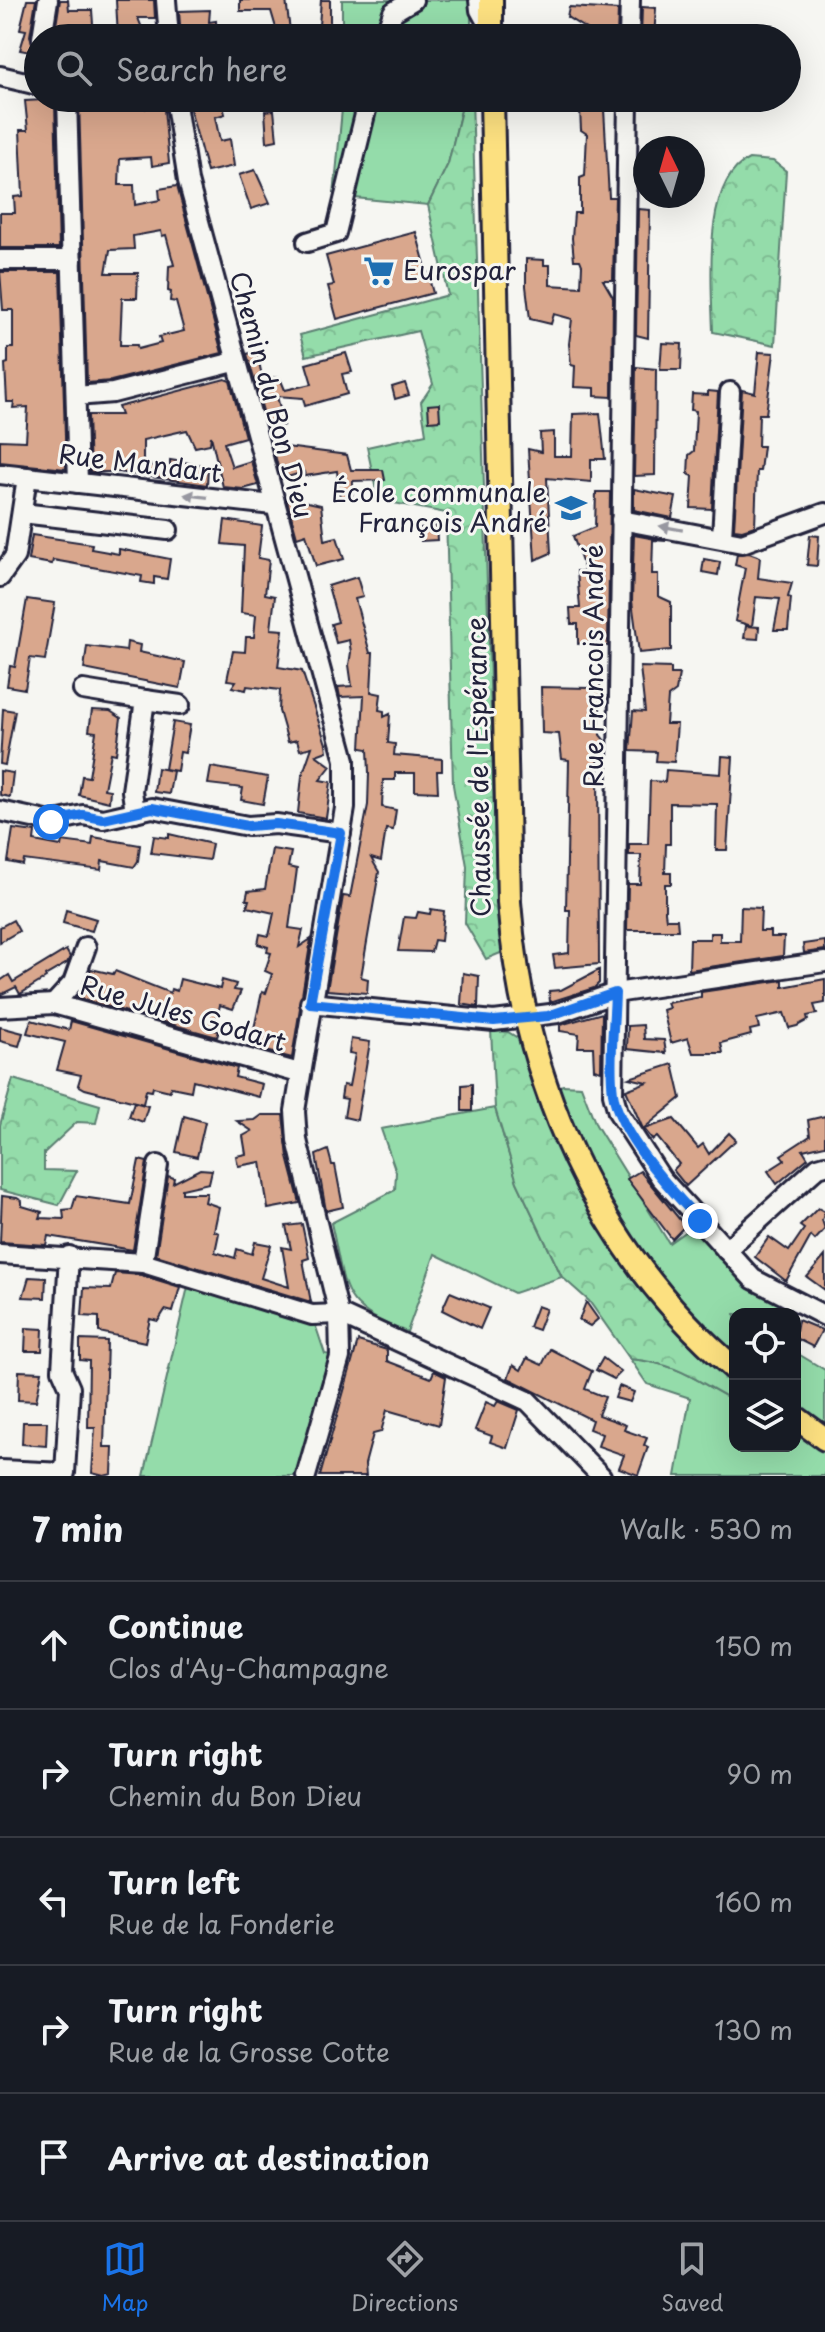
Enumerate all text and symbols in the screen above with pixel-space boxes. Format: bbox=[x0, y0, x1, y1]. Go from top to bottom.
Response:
search box bbox=[24, 24, 801, 112]
icon: search bbox=[52, 46, 96, 90]
text: Search here bbox=[116, 46, 288, 91]
north arrow bbox=[633, 136, 705, 208]
place label: Eurospar bbox=[403, 250, 516, 289]
supermarket icon: Eurospar bbox=[362, 254, 396, 288]
street label: Chemin du Bon Dieu bbox=[221, 267, 324, 522]
street label: Rue Mandart bbox=[57, 433, 224, 492]
place label: École communale François André bbox=[331, 472, 547, 541]
one-way arrow bbox=[183, 490, 208, 503]
school or university icon: École communale François André bbox=[554, 491, 588, 525]
one-way arrow bbox=[658, 522, 683, 534]
street label: Rue Francois André bbox=[573, 545, 612, 787]
street label: Chaussée de l'Espérance bbox=[455, 616, 500, 918]
route start bbox=[33, 804, 69, 840]
street label: Rue Jules Godart bbox=[76, 965, 291, 1061]
route end bbox=[682, 1203, 718, 1239]
map controls bbox=[729, 1308, 801, 1452]
button: locate bbox=[729, 1308, 801, 1380]
button: layers bbox=[729, 1380, 801, 1452]
text: 7 min bbox=[32, 1502, 123, 1554]
text: Walk · 530 m bbox=[620, 1509, 793, 1548]
text: Continue bbox=[108, 1603, 243, 1648]
icon: ahead bbox=[32, 1623, 76, 1667]
text: 150 m bbox=[715, 1626, 793, 1665]
text: Clos d'Ay-Champagne bbox=[108, 1648, 389, 1687]
text: Turn right bbox=[108, 1731, 263, 1776]
icon: right bbox=[32, 1751, 76, 1795]
text: 90 m bbox=[726, 1754, 793, 1793]
text: Chemin du Bon Dieu bbox=[108, 1776, 362, 1815]
text: Turn left bbox=[108, 1859, 240, 1904]
icon: left bbox=[32, 1879, 76, 1923]
text: 160 m bbox=[715, 1882, 793, 1921]
text: Rue de la Fonderie bbox=[108, 1904, 335, 1943]
text: Turn right bbox=[108, 1987, 263, 2032]
icon: right bbox=[32, 2007, 76, 2051]
text: 130 m bbox=[714, 2010, 793, 2049]
text: Rue de la Grosse Cotte bbox=[108, 2032, 390, 2071]
icon: arrive bbox=[32, 2135, 76, 2179]
text: Arrive at destination bbox=[108, 2135, 430, 2180]
tab: Map bbox=[101, 2237, 148, 2318]
tab: Directions bbox=[351, 2237, 458, 2318]
tab: Saved bbox=[661, 2237, 724, 2318]

